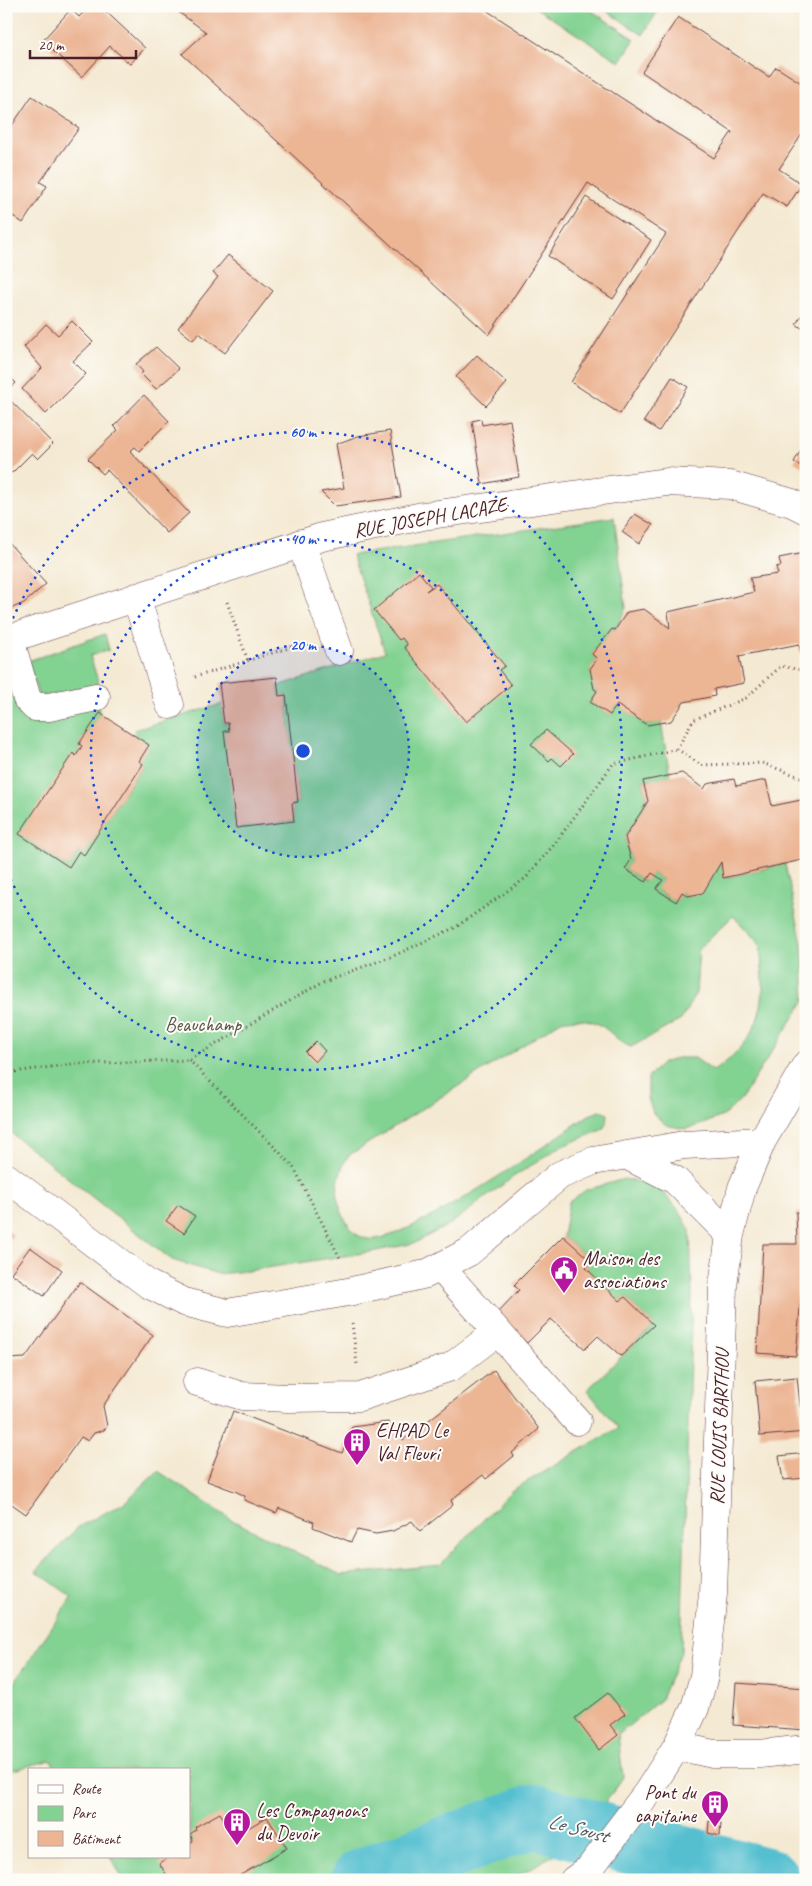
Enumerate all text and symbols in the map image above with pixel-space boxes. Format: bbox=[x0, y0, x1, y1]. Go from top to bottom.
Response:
scale bar bbox=[30, 28, 136, 60]
text: 20 m bbox=[38, 36, 65, 55]
text: 60 m bbox=[290, 423, 317, 442]
street label: RUE JOSEPH LACAZE bbox=[352, 491, 511, 543]
text: 40 m bbox=[290, 530, 317, 549]
text: 20 m bbox=[290, 636, 317, 655]
centre of rings bbox=[294, 742, 312, 760]
park label: Beauchamp bbox=[165, 1012, 242, 1037]
place label: Maison des associations bbox=[583, 1246, 668, 1294]
public building icon: Maison des associations bbox=[549, 1255, 579, 1294]
street label: RUE LOUIS BARTHOU bbox=[704, 1346, 735, 1505]
place label: EHPAD Le Val Fleuri bbox=[376, 1418, 449, 1466]
building icon: EHPAD Le Val Fleuri bbox=[342, 1427, 372, 1466]
legend bbox=[28, 1768, 190, 1858]
text: Route bbox=[72, 1780, 102, 1799]
place label: Pont du capitaine bbox=[635, 1780, 698, 1828]
building icon: Pont du capitaine bbox=[700, 1789, 730, 1828]
place label: Les Compagnons du Devoir bbox=[256, 1798, 369, 1846]
text: Parc bbox=[72, 1804, 96, 1823]
building icon: Les Compagnons du Devoir bbox=[222, 1807, 252, 1846]
water label: Le Soust bbox=[545, 1808, 614, 1849]
text: Bâtiment bbox=[72, 1830, 122, 1849]

